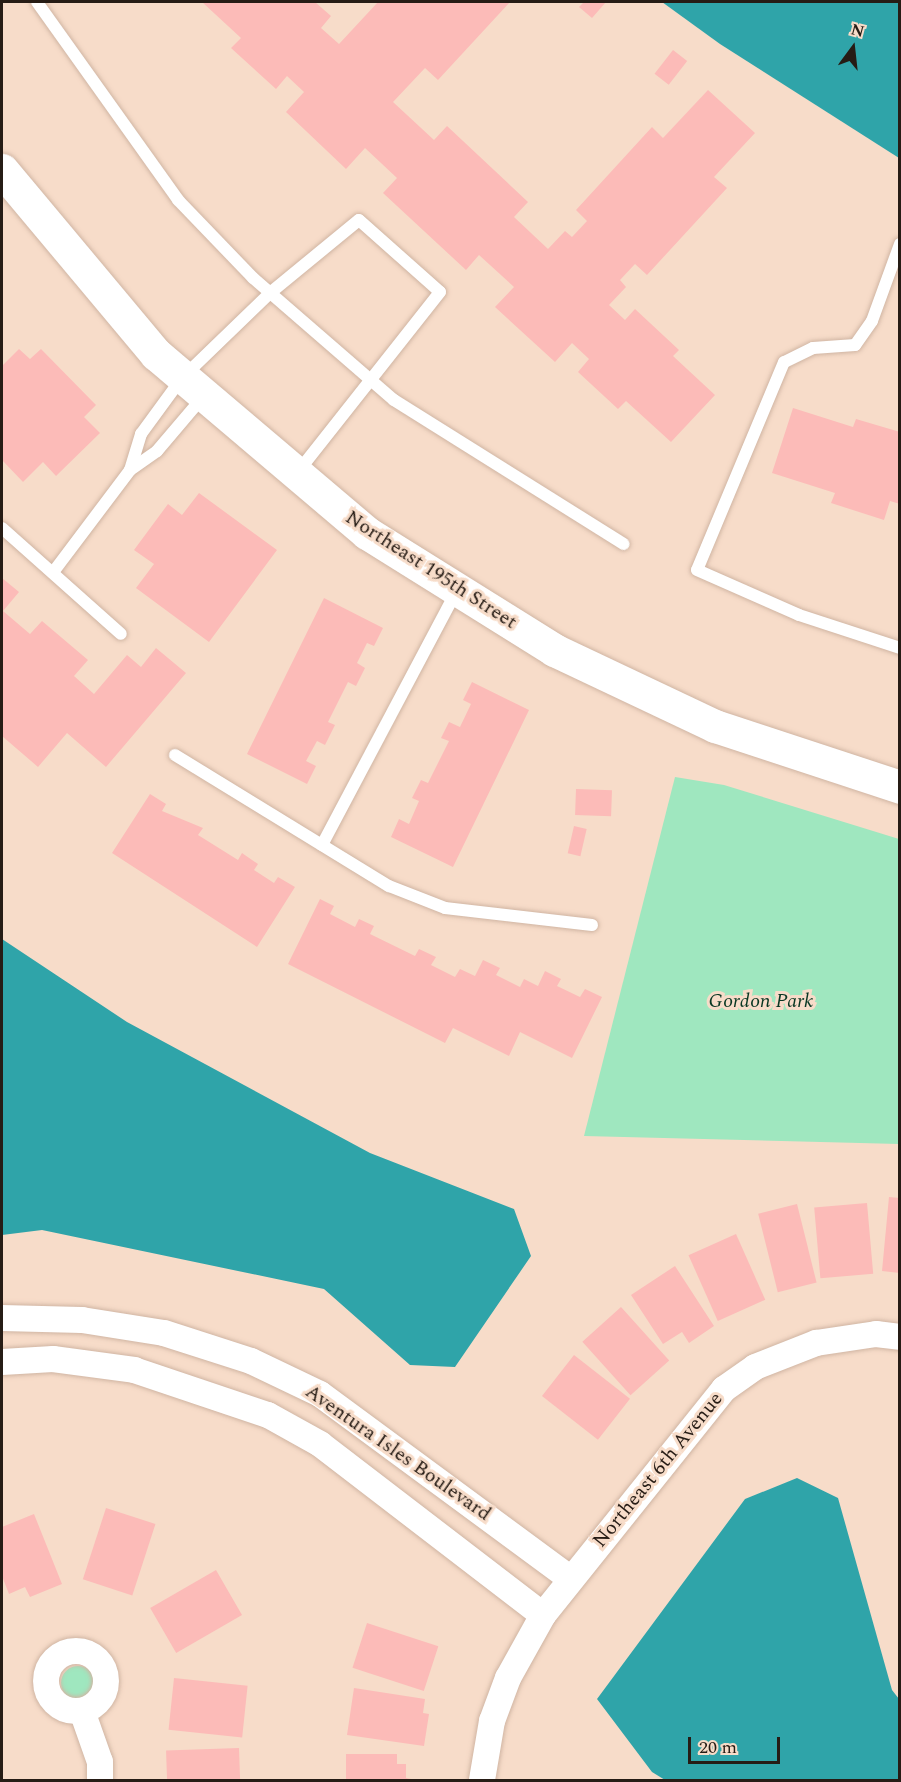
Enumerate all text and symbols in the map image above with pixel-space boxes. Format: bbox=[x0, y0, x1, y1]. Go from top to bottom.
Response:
text: N bbox=[848, 17, 867, 44]
north arrow bbox=[823, 18, 883, 78]
street label: Northeast 195th Street bbox=[341, 506, 521, 634]
park label: Gordon Park bbox=[709, 989, 813, 1013]
street label: Aventura Isles Boulevard bbox=[300, 1380, 496, 1526]
street label: Northeast 6th Avenue bbox=[588, 1387, 728, 1553]
scale bar bbox=[691, 1725, 782, 1763]
text: 20 m bbox=[699, 1734, 737, 1761]

